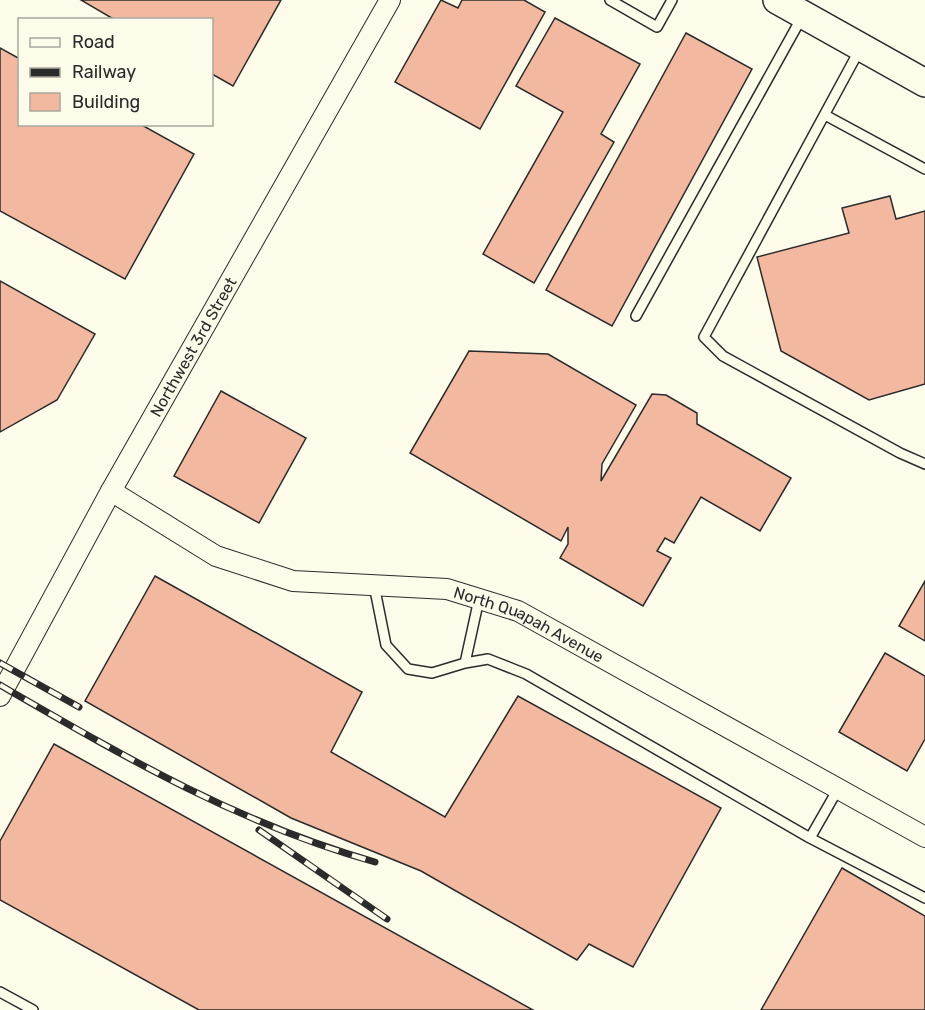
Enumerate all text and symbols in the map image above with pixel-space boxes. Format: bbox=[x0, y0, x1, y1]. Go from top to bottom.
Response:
legend bbox=[18, 18, 213, 126]
text: Road bbox=[72, 31, 115, 53]
text: Railway bbox=[72, 61, 136, 83]
text: Building bbox=[72, 91, 140, 113]
street label: Northwest 3rd Street bbox=[146, 274, 241, 420]
street label: North Quapah Avenue bbox=[451, 583, 607, 667]

